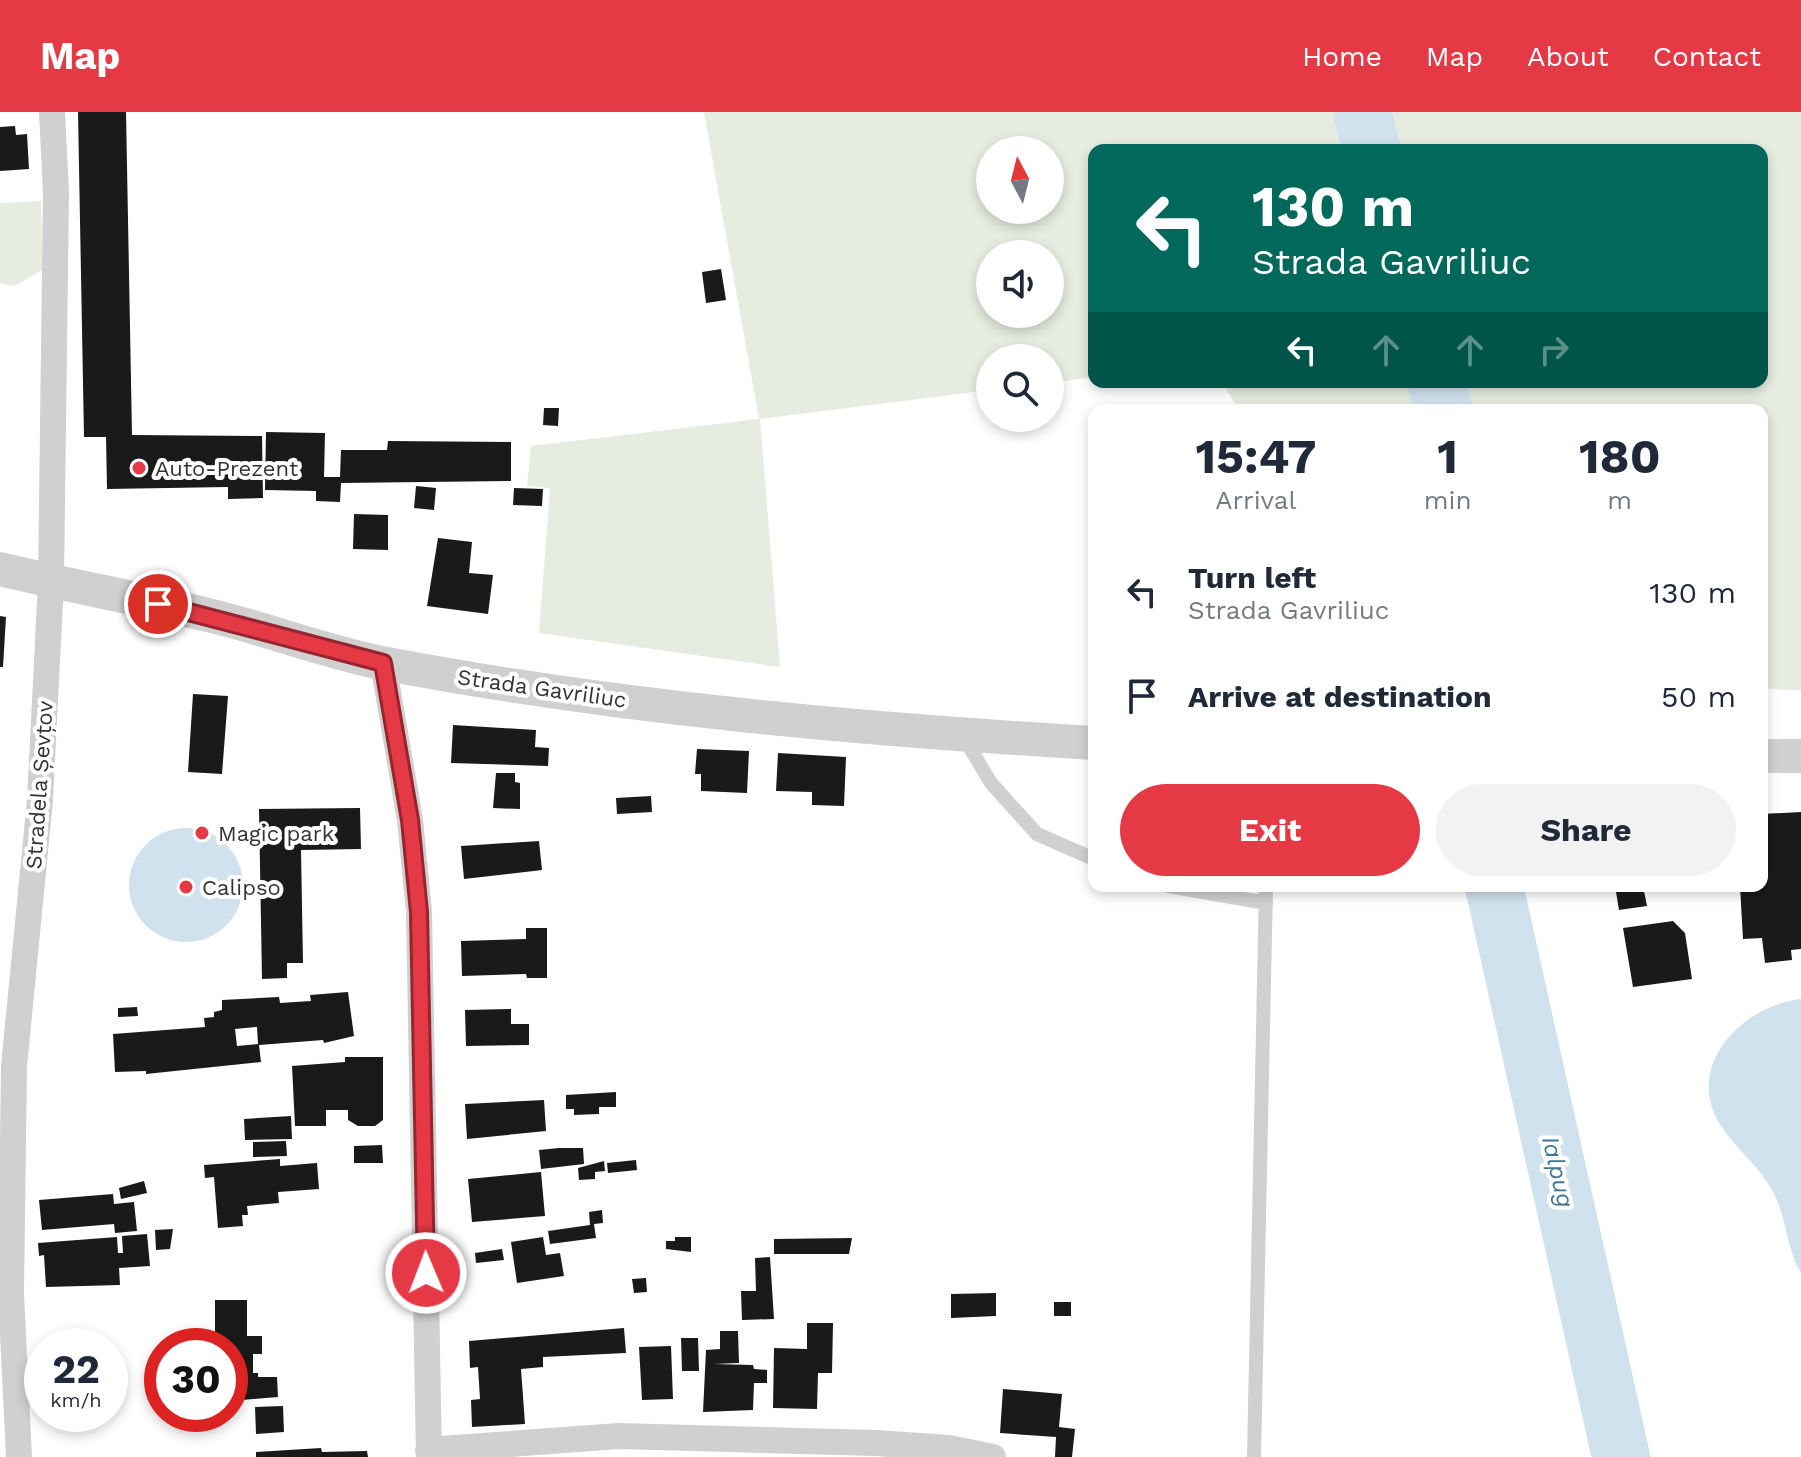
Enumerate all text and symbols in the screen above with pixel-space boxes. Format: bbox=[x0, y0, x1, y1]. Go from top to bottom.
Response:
text: Map bbox=[40, 34, 120, 78]
text: Home bbox=[1302, 40, 1382, 73]
text: Map bbox=[1426, 40, 1483, 73]
text: About bbox=[1527, 40, 1609, 73]
text: Contact bbox=[1653, 40, 1761, 73]
north arrow bbox=[976, 136, 1064, 224]
map controls bbox=[976, 136, 1064, 432]
text: 130 m bbox=[1252, 174, 1414, 240]
icon: left bbox=[1120, 176, 1224, 280]
button: sound bbox=[976, 240, 1064, 328]
text: Strada Gavriliuc bbox=[1252, 241, 1531, 283]
icon: left bbox=[1280, 328, 1324, 372]
icon: ahead bbox=[1364, 328, 1408, 372]
icon: ahead bbox=[1448, 328, 1492, 372]
icon: right bbox=[1532, 328, 1576, 372]
button: search bbox=[976, 344, 1064, 432]
text: 15:47 bbox=[1195, 428, 1316, 485]
text: 1 bbox=[1437, 428, 1458, 485]
text: 180 bbox=[1579, 428, 1661, 485]
place label: Auto-Prezent bbox=[155, 456, 298, 481]
marker: Auto-Prezent bbox=[130, 459, 148, 477]
text: Arrival bbox=[1215, 485, 1296, 515]
text: min bbox=[1424, 485, 1472, 515]
text: m bbox=[1607, 485, 1632, 515]
text: Turn left bbox=[1188, 560, 1316, 595]
pin bbox=[124, 570, 192, 638]
icon: left bbox=[1120, 570, 1164, 614]
text: 130 m bbox=[1649, 575, 1736, 610]
icon: arrive bbox=[136, 582, 180, 626]
text: Strada Gavriliuc bbox=[1188, 595, 1389, 625]
street label: Strada Gavriliuc bbox=[456, 664, 628, 713]
icon: arrive bbox=[1120, 674, 1164, 718]
text: Arrive at destination bbox=[1188, 679, 1492, 714]
text: 50 m bbox=[1661, 679, 1736, 714]
street label: Stradela Șevțov bbox=[21, 699, 58, 870]
button: Exit bbox=[1120, 784, 1420, 876]
button: Share bbox=[1436, 784, 1736, 876]
place label: Magic park bbox=[218, 821, 334, 846]
marker: Magic park bbox=[193, 824, 211, 842]
place label: Calipso bbox=[202, 875, 281, 900]
marker: Calipso bbox=[177, 878, 195, 896]
water label: Ialpug bbox=[1536, 1134, 1580, 1210]
position arrow bbox=[384, 1231, 468, 1315]
speed limit sign: 30 bbox=[144, 1328, 248, 1432]
text: 22 bbox=[52, 1346, 100, 1393]
text: km/h bbox=[50, 1388, 102, 1412]

